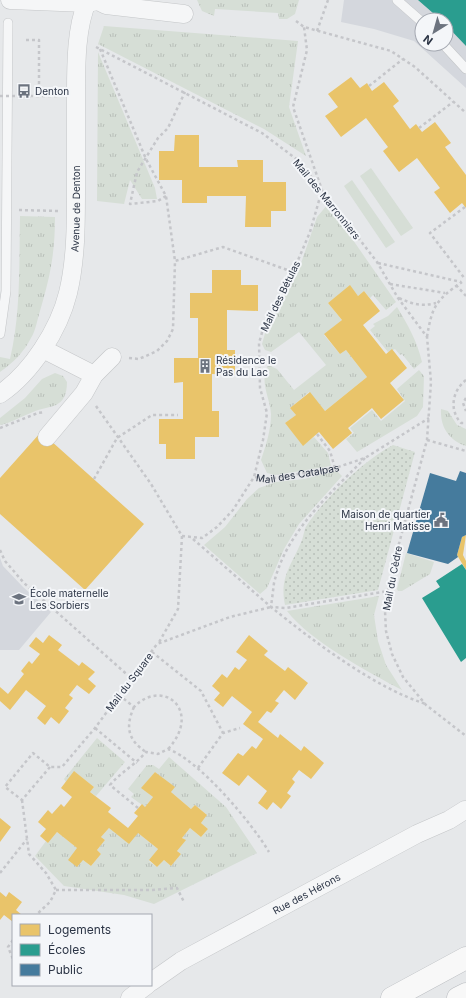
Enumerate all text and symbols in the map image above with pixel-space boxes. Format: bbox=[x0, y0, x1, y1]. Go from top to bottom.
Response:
north arrow bbox=[414, 12, 454, 52]
text: N bbox=[420, 32, 436, 48]
bus stop icon: Denton bbox=[16, 83, 32, 99]
place label: Denton bbox=[35, 85, 69, 97]
street label: Mail des Marronniers bbox=[291, 157, 363, 241]
street label: Avenue de Denton bbox=[68, 165, 82, 252]
street label: Mail des Bétulas bbox=[258, 259, 302, 333]
place label: Résidence le Pas du Lac bbox=[216, 354, 276, 378]
building icon: Résidence le Pas du Lac bbox=[197, 358, 213, 374]
street label: Mail des Catalpas bbox=[255, 461, 341, 485]
place label: Maison de quartier Henri Matisse bbox=[341, 508, 430, 532]
public building icon: Maison de quartier Henri Matisse bbox=[433, 512, 449, 528]
street label: Mail du Cèdre bbox=[380, 544, 404, 611]
place label: École maternelle Les Sorbiers bbox=[30, 586, 109, 611]
school or university icon: École maternelle Les Sorbiers bbox=[11, 591, 27, 607]
street label: Mail du Square bbox=[103, 650, 155, 714]
street label: Rue des Hérons bbox=[270, 870, 342, 917]
legend bbox=[12, 914, 152, 986]
text: Logements bbox=[48, 922, 111, 937]
text: Écoles bbox=[48, 942, 86, 957]
text: Public bbox=[48, 962, 83, 977]

